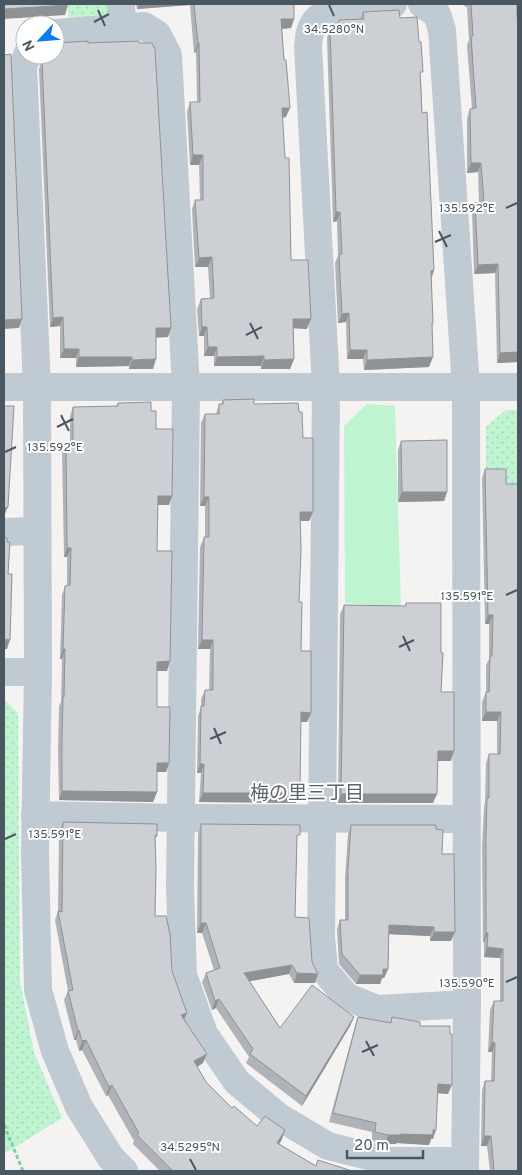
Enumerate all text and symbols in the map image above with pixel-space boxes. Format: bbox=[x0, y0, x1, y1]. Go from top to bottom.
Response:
north arrow bbox=[15, 15, 65, 65]
text: 34.5280°N bbox=[304, 22, 364, 38]
text: N bbox=[20, 37, 40, 53]
text: 135.592°E bbox=[439, 201, 495, 217]
text: 135.592°E bbox=[27, 440, 83, 456]
text: 135.591°E bbox=[441, 589, 493, 605]
district label: 梅の里三丁目 bbox=[250, 782, 364, 806]
text: 135.591°E bbox=[29, 827, 81, 843]
text: 135.590°E bbox=[439, 976, 495, 992]
scale bar bbox=[347, 1128, 423, 1160]
text: 20 m bbox=[354, 1137, 389, 1156]
text: 34.5295°N bbox=[160, 1140, 220, 1156]

